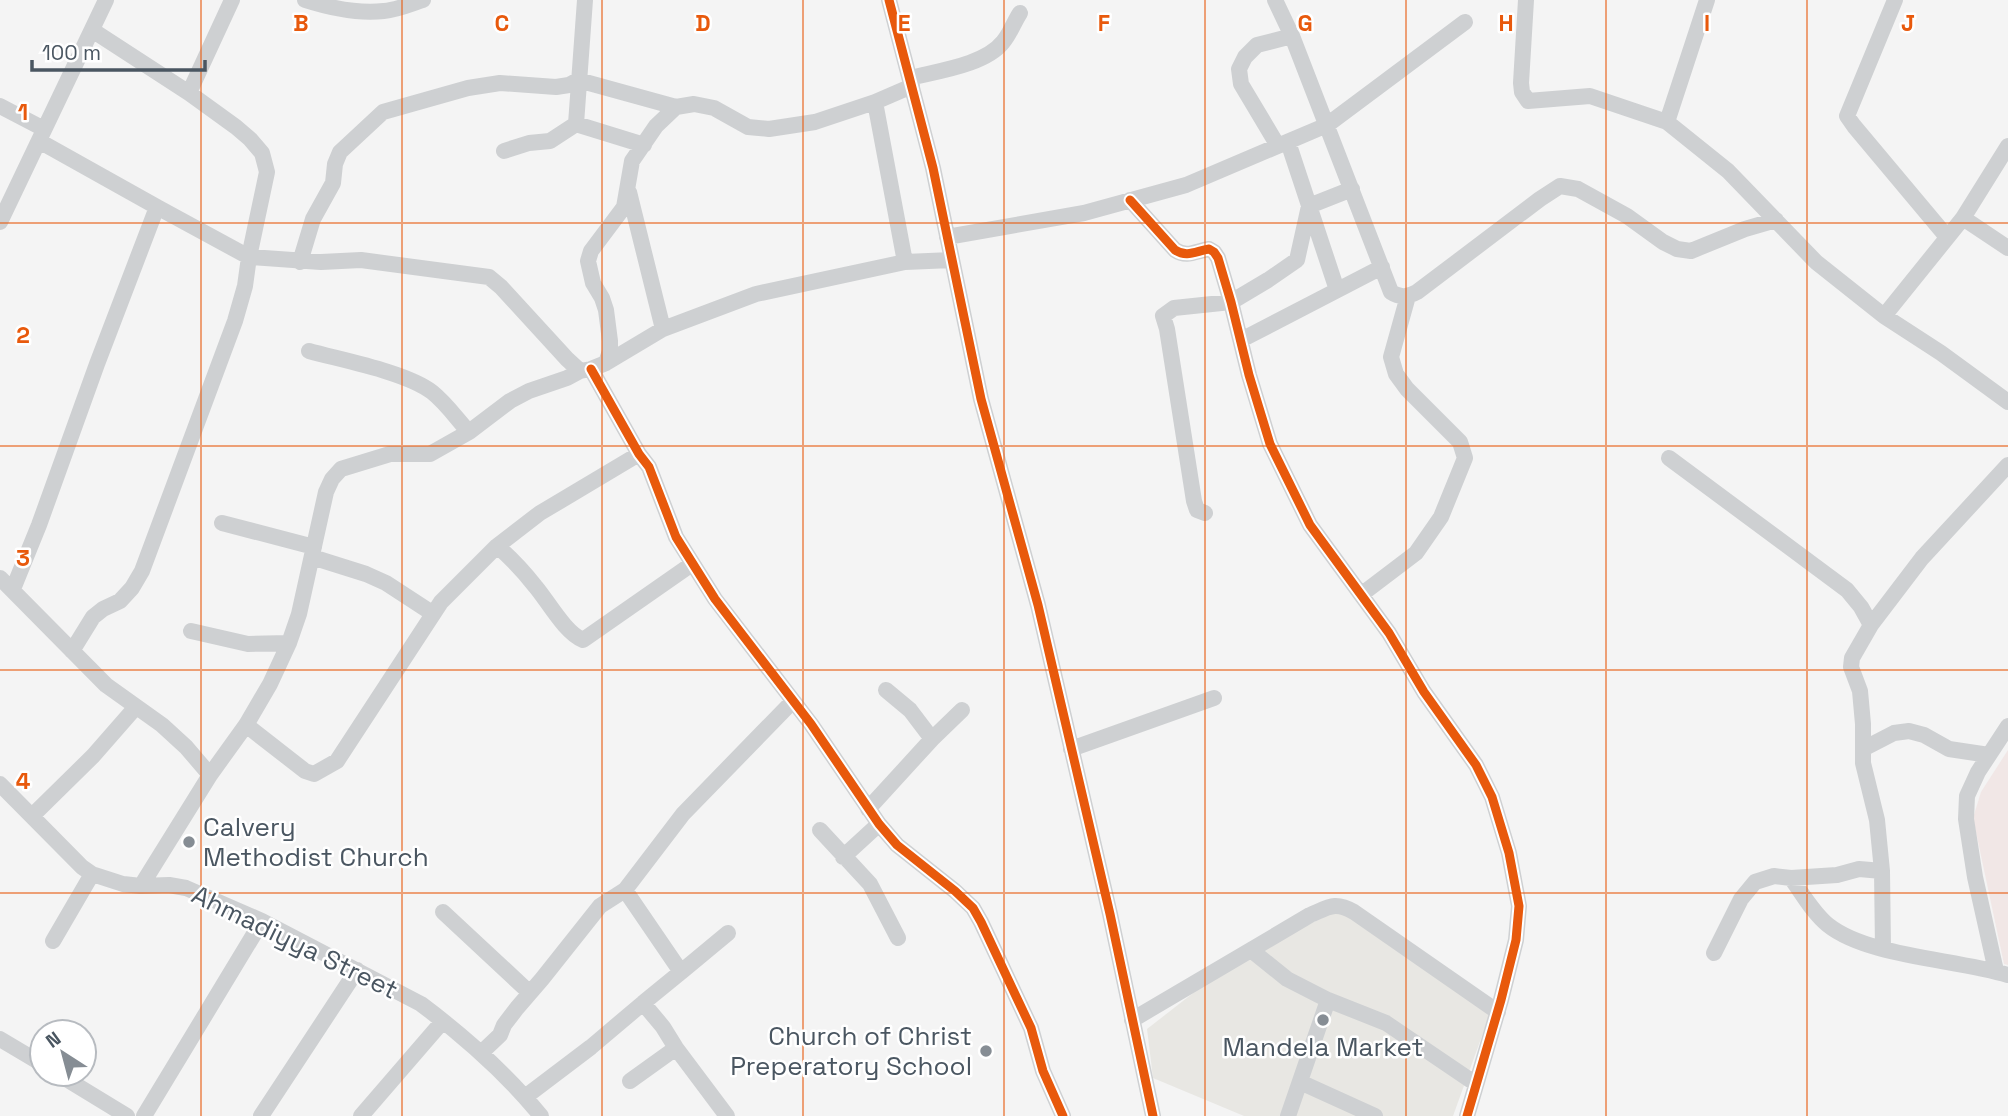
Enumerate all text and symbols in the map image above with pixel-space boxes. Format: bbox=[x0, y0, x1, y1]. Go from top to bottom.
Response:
text: B bbox=[293, 8, 309, 38]
text: C bbox=[495, 8, 509, 38]
text: D bbox=[695, 8, 711, 38]
text: E bbox=[898, 8, 910, 38]
text: F bbox=[1098, 8, 1110, 38]
text: G bbox=[1297, 8, 1313, 38]
text: H bbox=[1498, 8, 1514, 38]
text: I bbox=[1704, 8, 1710, 38]
text: J bbox=[1901, 8, 1915, 38]
scale bar bbox=[32, 28, 205, 72]
text: 100 m bbox=[42, 39, 101, 66]
text: 1 bbox=[18, 97, 28, 127]
text: 2 bbox=[16, 320, 30, 350]
text: 3 bbox=[16, 543, 30, 573]
text: 4 bbox=[16, 766, 31, 796]
place label: Calvery Methodist Church bbox=[203, 810, 429, 874]
marker: Calvery Methodist Church bbox=[181, 834, 197, 850]
street label: Ahmadiyya Street bbox=[186, 877, 404, 1007]
marker: Mandela Market bbox=[1315, 1012, 1331, 1028]
north arrow bbox=[28, 1018, 98, 1088]
place label: Church of Christ Preperatory School bbox=[730, 1019, 972, 1083]
text: N bbox=[41, 1026, 66, 1054]
place label: Mandela Market bbox=[1223, 1030, 1423, 1064]
marker: Church of Christ Preperatory School bbox=[978, 1043, 994, 1059]

